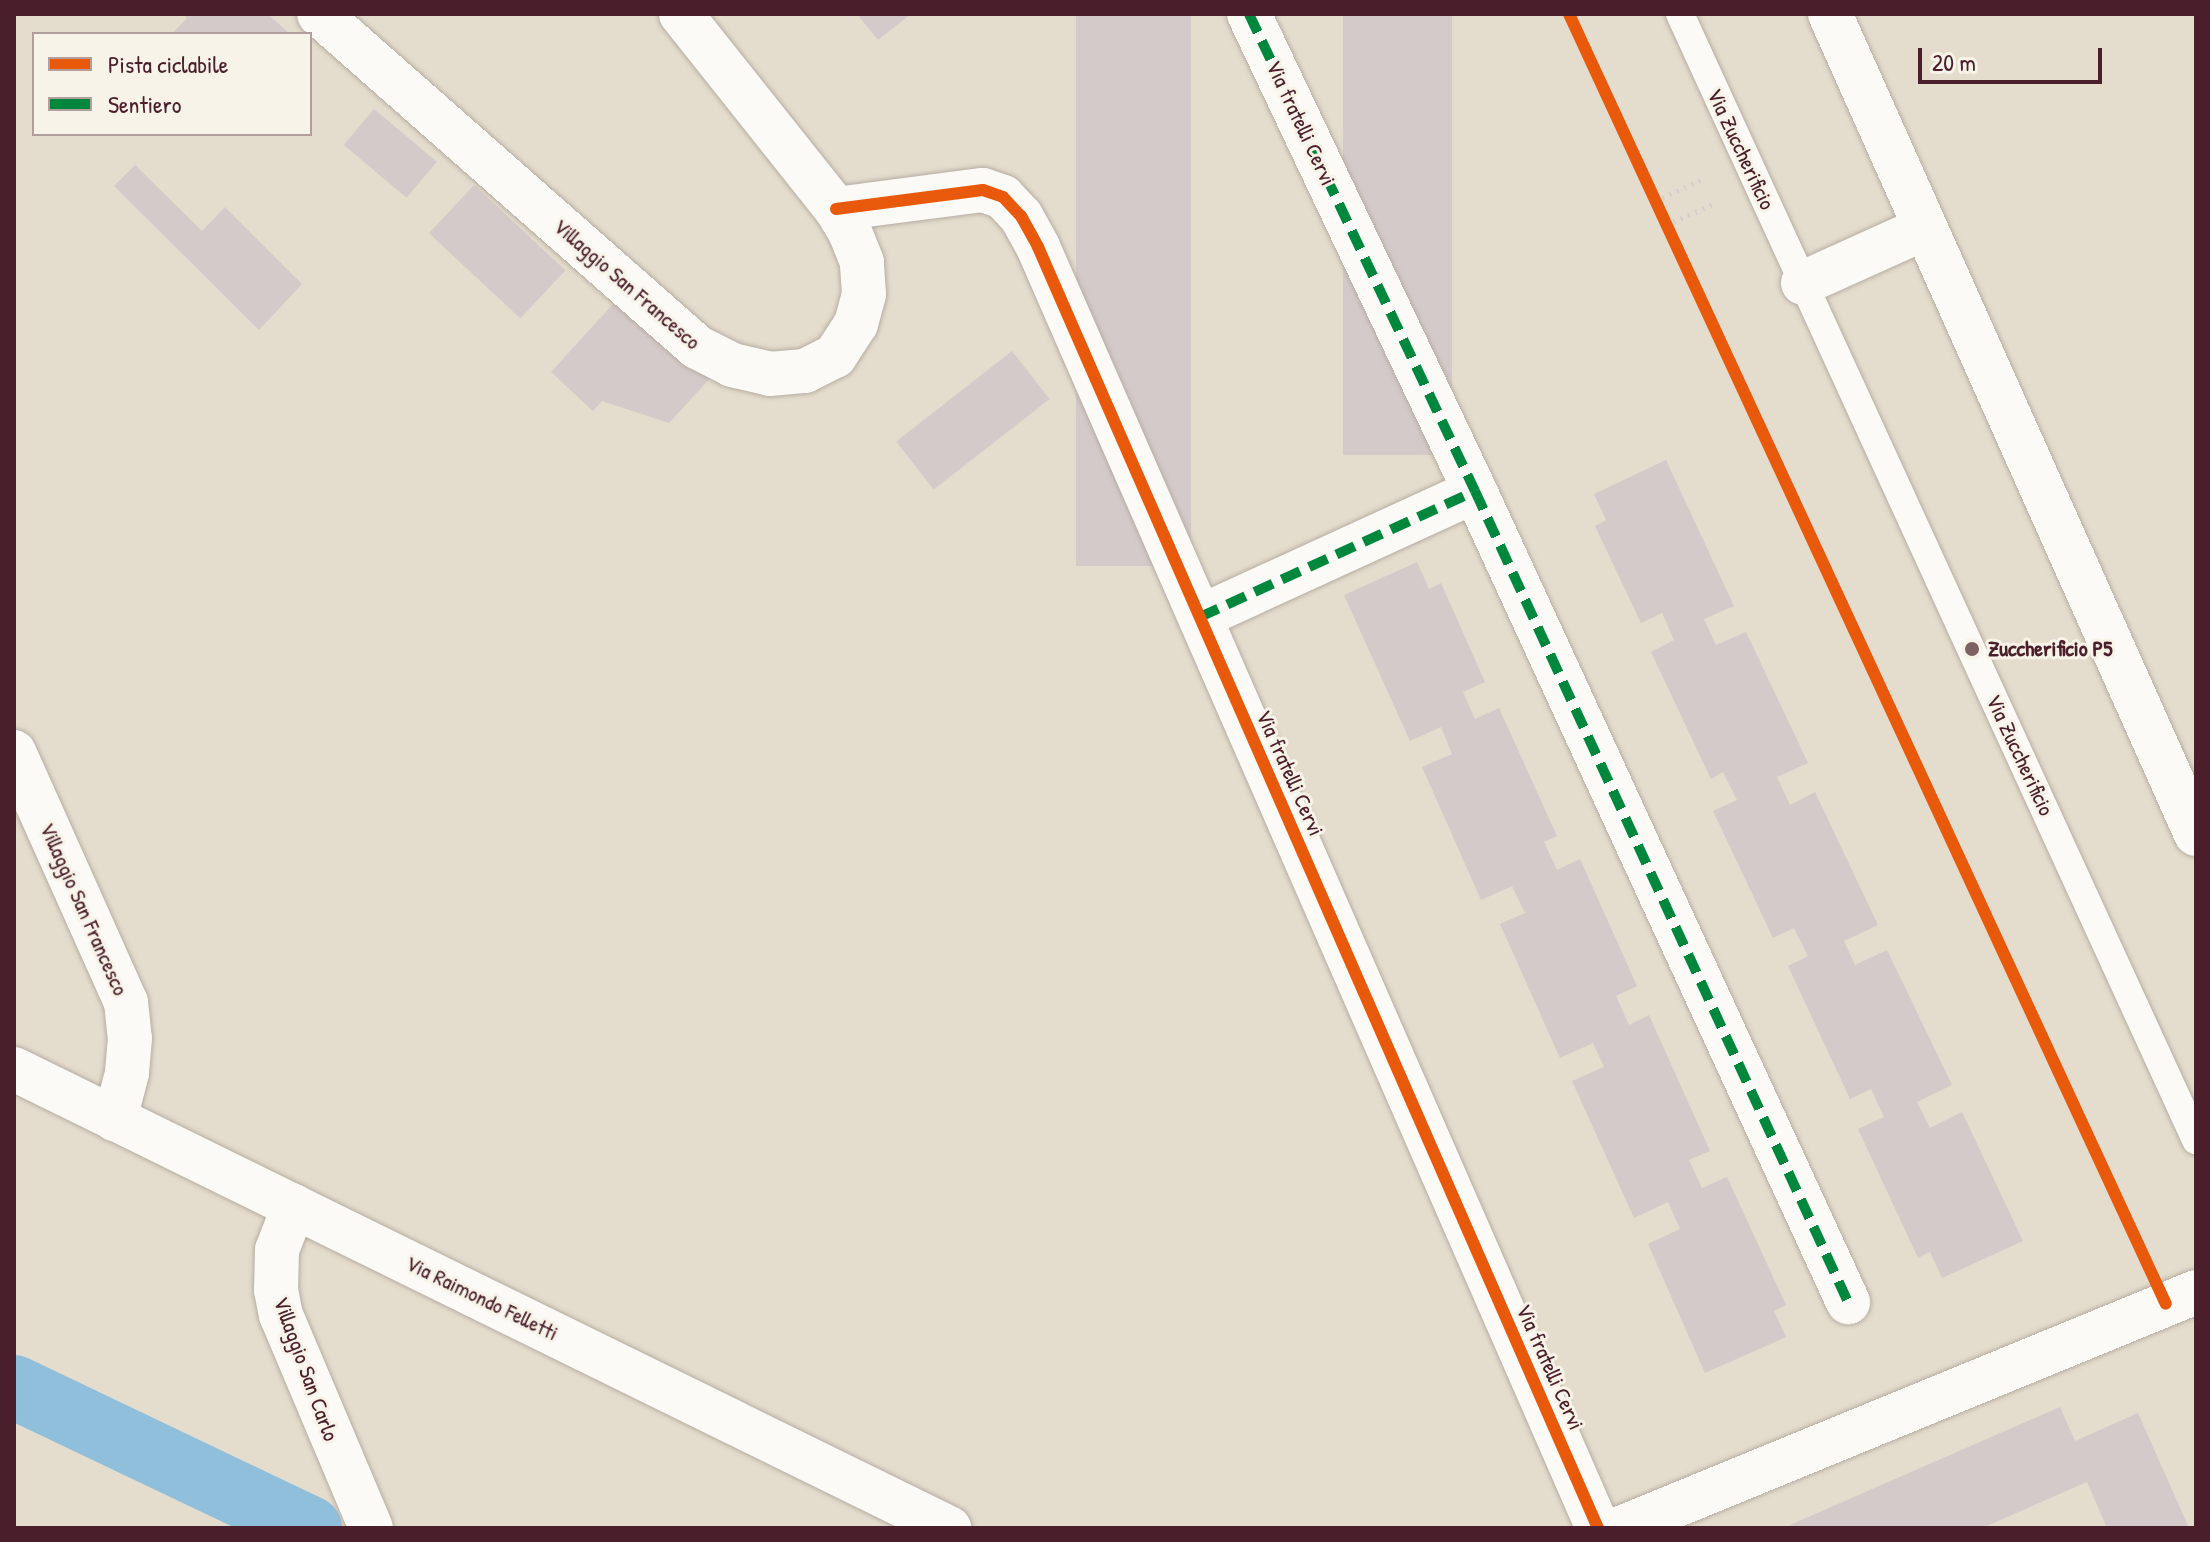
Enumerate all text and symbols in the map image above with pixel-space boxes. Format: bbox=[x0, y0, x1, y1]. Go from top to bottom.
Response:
legend bbox=[32, 32, 312, 136]
scale bar bbox=[1922, 32, 2106, 82]
text: 20 m bbox=[1932, 46, 1976, 78]
text: Pista ciclabile bbox=[108, 48, 228, 80]
street label: Via fratelli Cervi bbox=[1261, 56, 1341, 190]
street label: Via Zuccherificio bbox=[1701, 84, 1781, 214]
text: Sentiero bbox=[108, 88, 182, 120]
street label: Villaggio San Francesco bbox=[548, 213, 706, 355]
place label: Zuccherificio P5 bbox=[1988, 636, 2112, 662]
marker: Zuccherificio P5 bbox=[1963, 640, 1981, 658]
street label: Via Zuccherificio bbox=[1980, 690, 2060, 820]
street label: Via fratelli Cervi bbox=[1251, 706, 1329, 840]
street label: Villaggio San Francesco bbox=[34, 819, 134, 999]
street label: Via Raimondo Felletti bbox=[402, 1250, 562, 1346]
street label: Villaggio San Carlo bbox=[268, 1293, 344, 1445]
street label: Via fratelli Cervi bbox=[1511, 1300, 1589, 1434]

